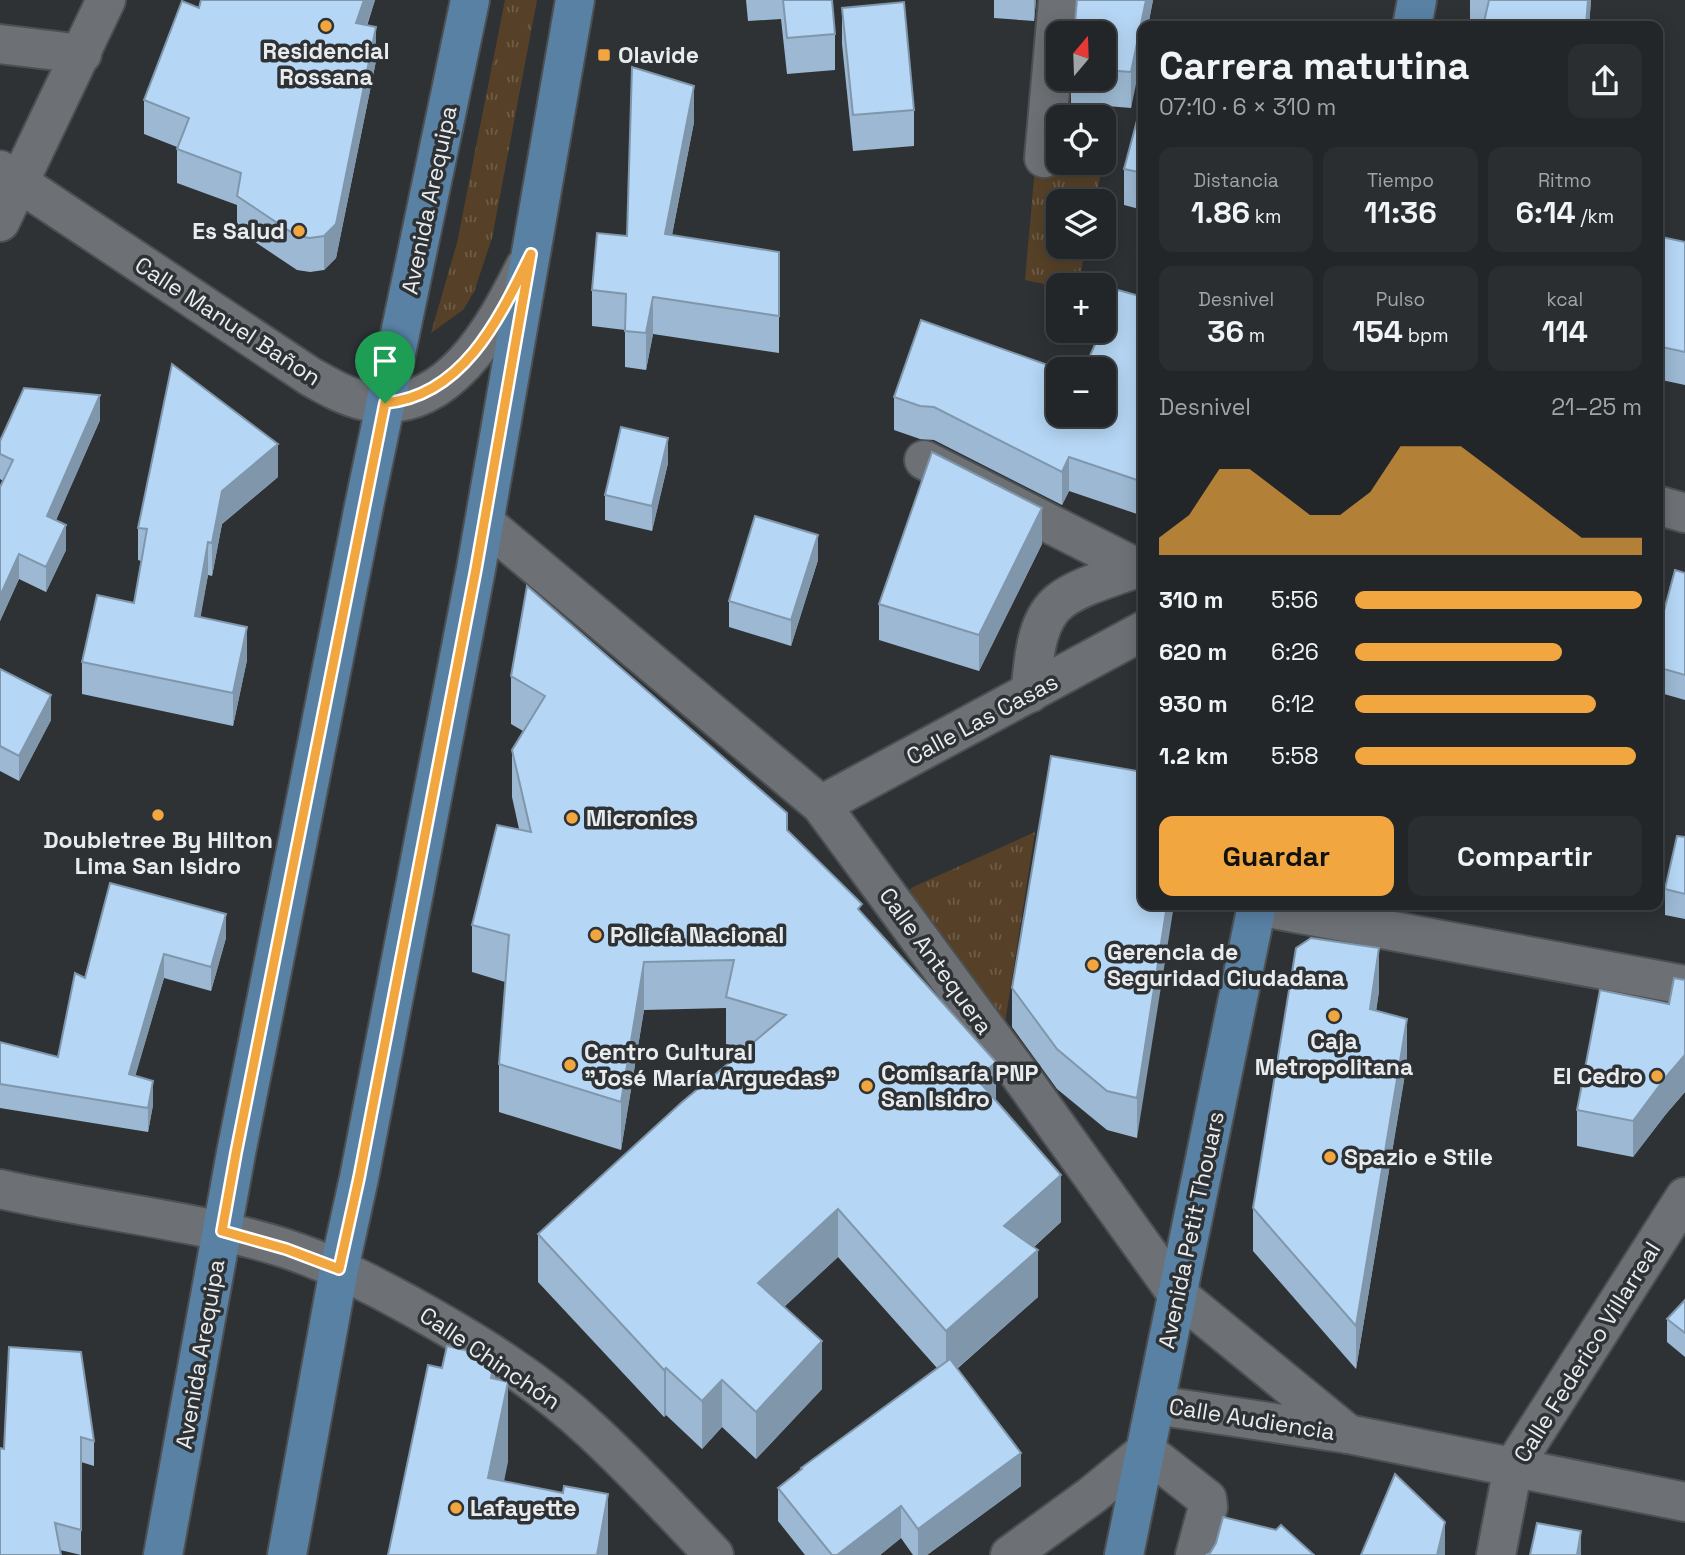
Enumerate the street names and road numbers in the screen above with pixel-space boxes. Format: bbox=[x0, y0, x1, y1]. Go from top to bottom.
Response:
street label: Avenida Arequipa bbox=[394, 103, 464, 297]
street label: Calle Manuel Bañon bbox=[129, 250, 327, 392]
street label: Calle Las Casas bbox=[901, 666, 1063, 772]
street label: Calle Antequera bbox=[873, 882, 999, 1040]
street label: Avenida Petit Thouars bbox=[1151, 1109, 1231, 1351]
street label: Calle Federico Villarreal bbox=[1507, 1236, 1667, 1468]
street label: Avenida Arequipa bbox=[169, 1257, 231, 1451]
street label: Calle Chinchón bbox=[414, 1300, 566, 1416]
street label: Calle Audiencia bbox=[1167, 1391, 1337, 1447]

